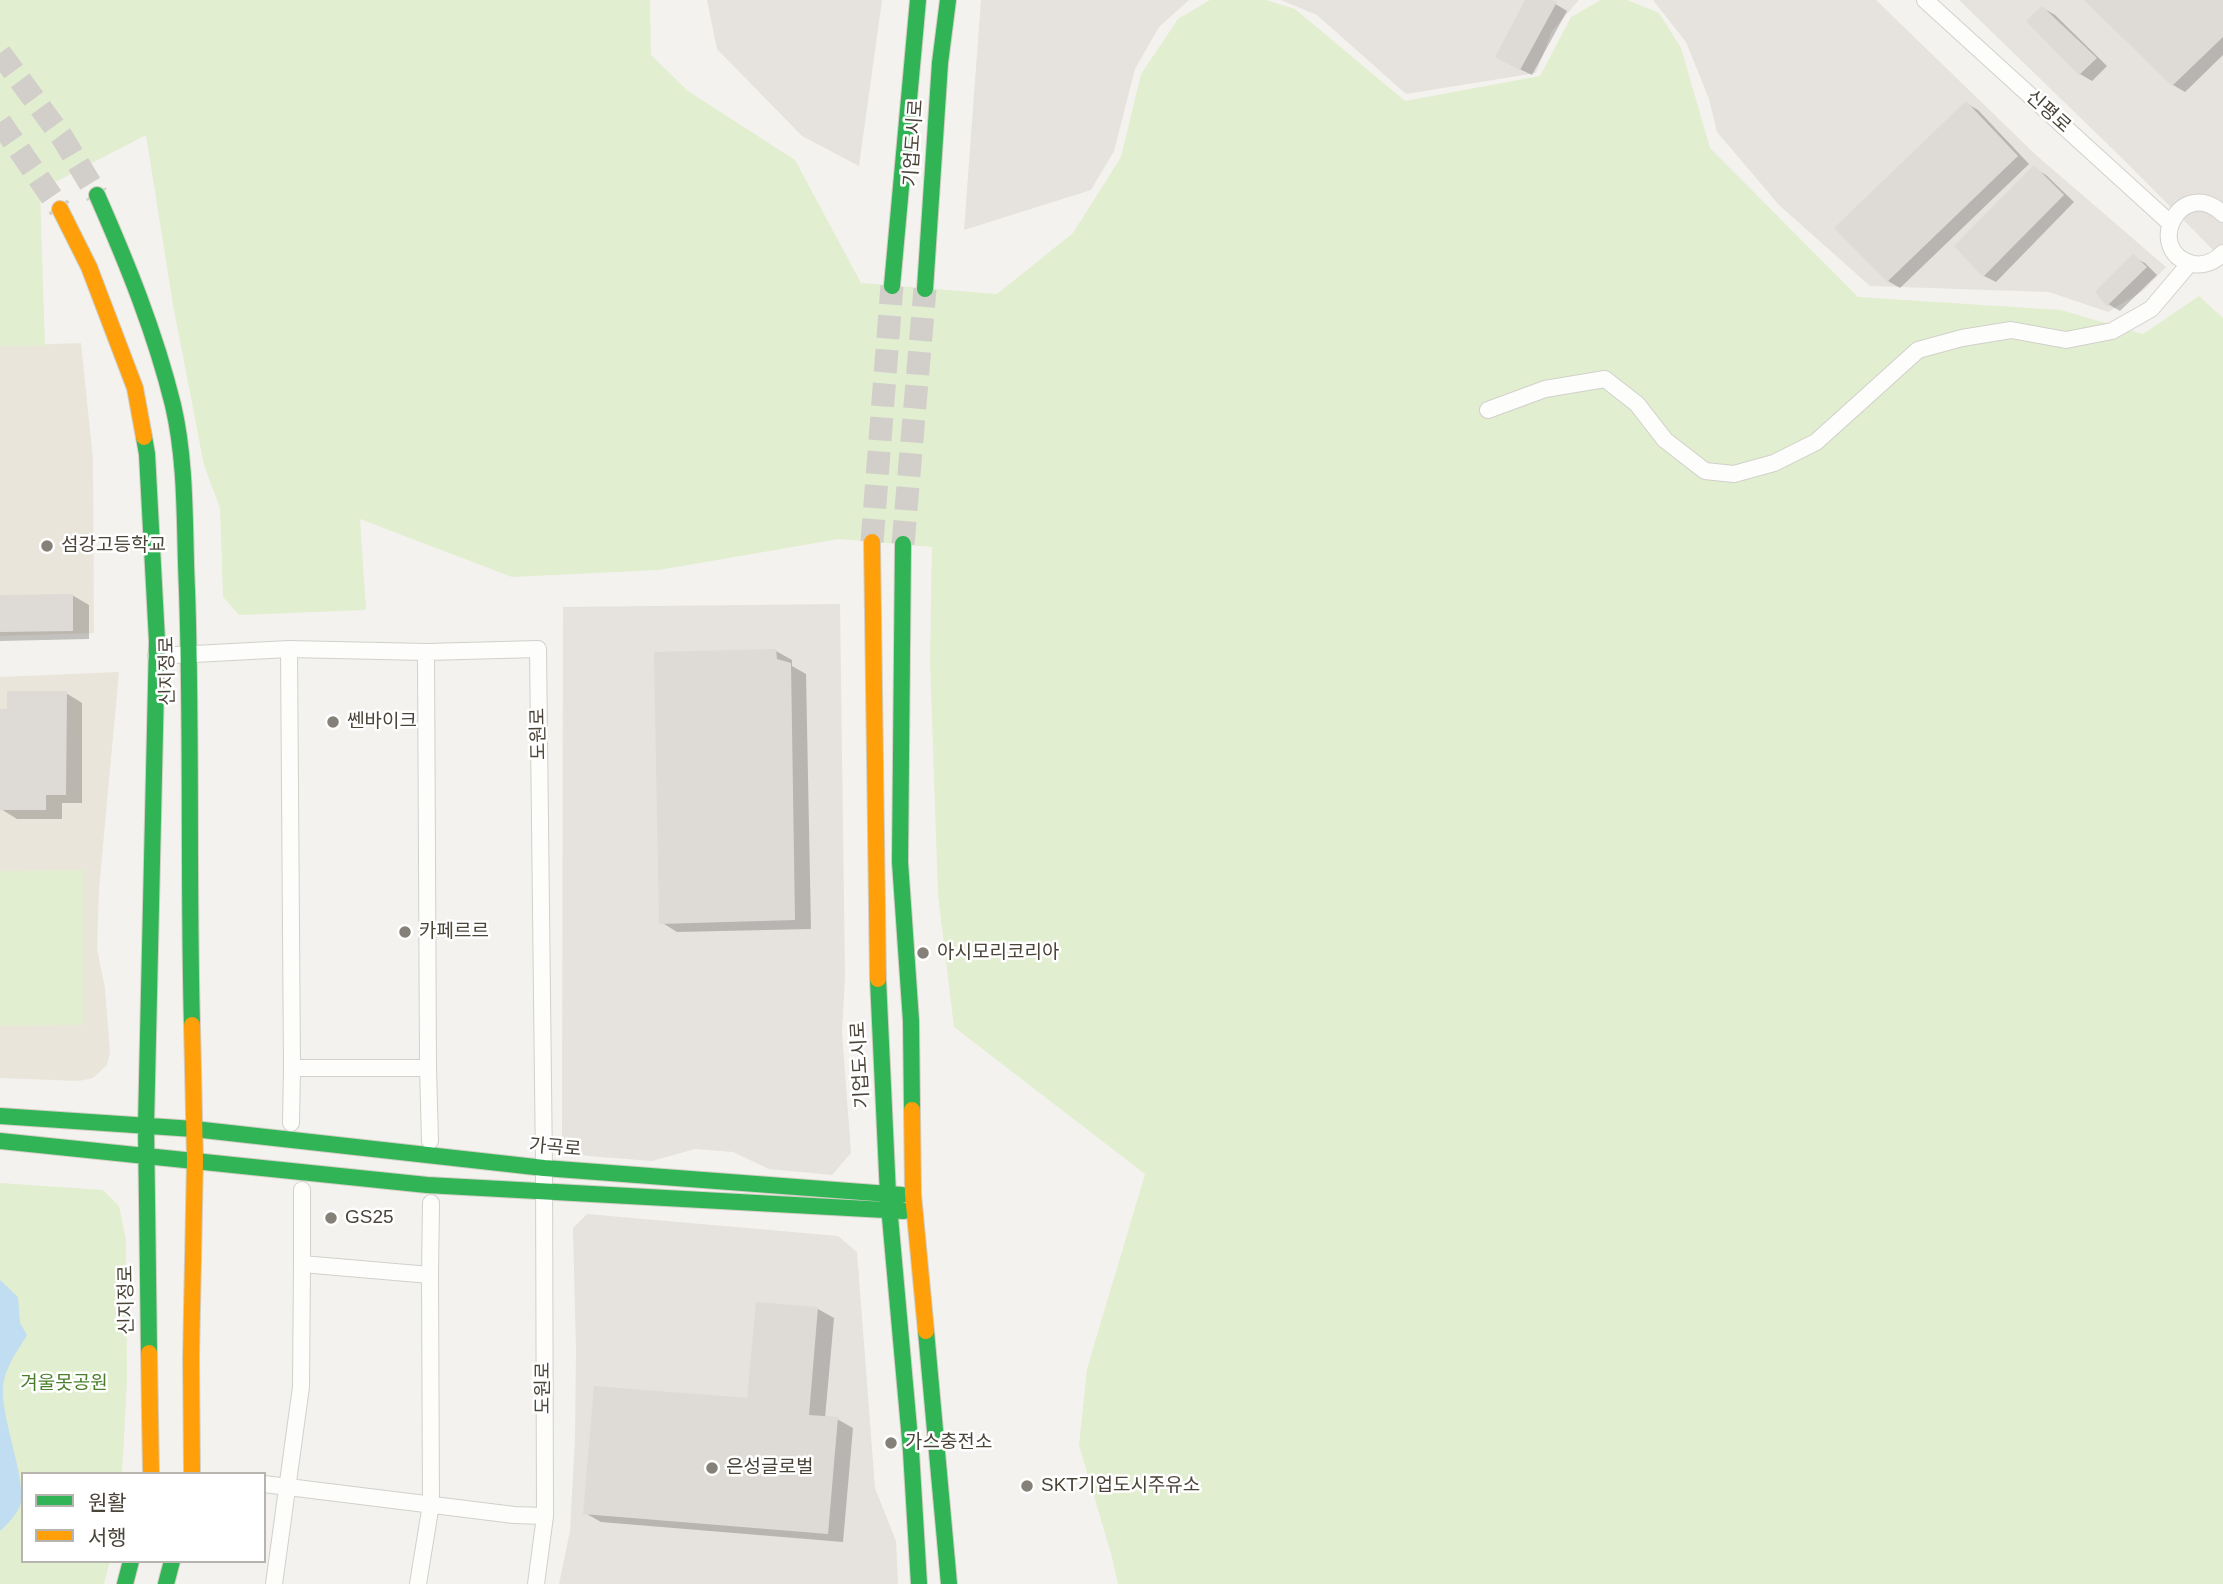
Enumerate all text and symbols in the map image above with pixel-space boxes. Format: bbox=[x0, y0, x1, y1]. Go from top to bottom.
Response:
street label: 신평로 bbox=[2021, 86, 2075, 138]
street label: 기업도시로 bbox=[900, 99, 928, 187]
place label: 섬강고등학교 bbox=[61, 535, 166, 557]
marker: 섬강고등학교 bbox=[39, 538, 55, 554]
street label: 신지정로 bbox=[156, 636, 180, 706]
street label: 도원로 bbox=[527, 708, 551, 760]
place label: 쎈바이크 bbox=[347, 711, 417, 733]
marker: 쎈바이크 bbox=[325, 714, 341, 730]
place label: 카페르르 bbox=[419, 921, 489, 943]
marker: 카페르르 bbox=[397, 924, 413, 940]
place label: 아시모리코리아 bbox=[937, 942, 1059, 964]
marker: 아시모리코리아 bbox=[915, 945, 931, 961]
street label: 기업도시로 bbox=[847, 1021, 875, 1109]
street label: 가곡로 bbox=[528, 1134, 582, 1162]
place label: GS25 bbox=[345, 1207, 394, 1229]
marker: GS25 bbox=[323, 1210, 339, 1226]
street label: 신지정로 bbox=[115, 1265, 139, 1335]
street label: 도원로 bbox=[533, 1362, 555, 1414]
park label: 겨울못공원 bbox=[20, 1373, 108, 1395]
place label: 가스충전소 bbox=[905, 1432, 992, 1454]
marker: 가스충전소 bbox=[883, 1435, 899, 1451]
place label: 은성글로벌 bbox=[726, 1457, 813, 1479]
marker: 은성글로벌 bbox=[704, 1460, 720, 1476]
legend bbox=[21, 1472, 266, 1563]
place label: SKT기업도시주유소 bbox=[1041, 1475, 1200, 1497]
marker: SKT기업도시주유소 bbox=[1019, 1478, 1035, 1494]
text: 원활 bbox=[88, 1491, 127, 1514]
text: 서행 bbox=[88, 1526, 127, 1549]

